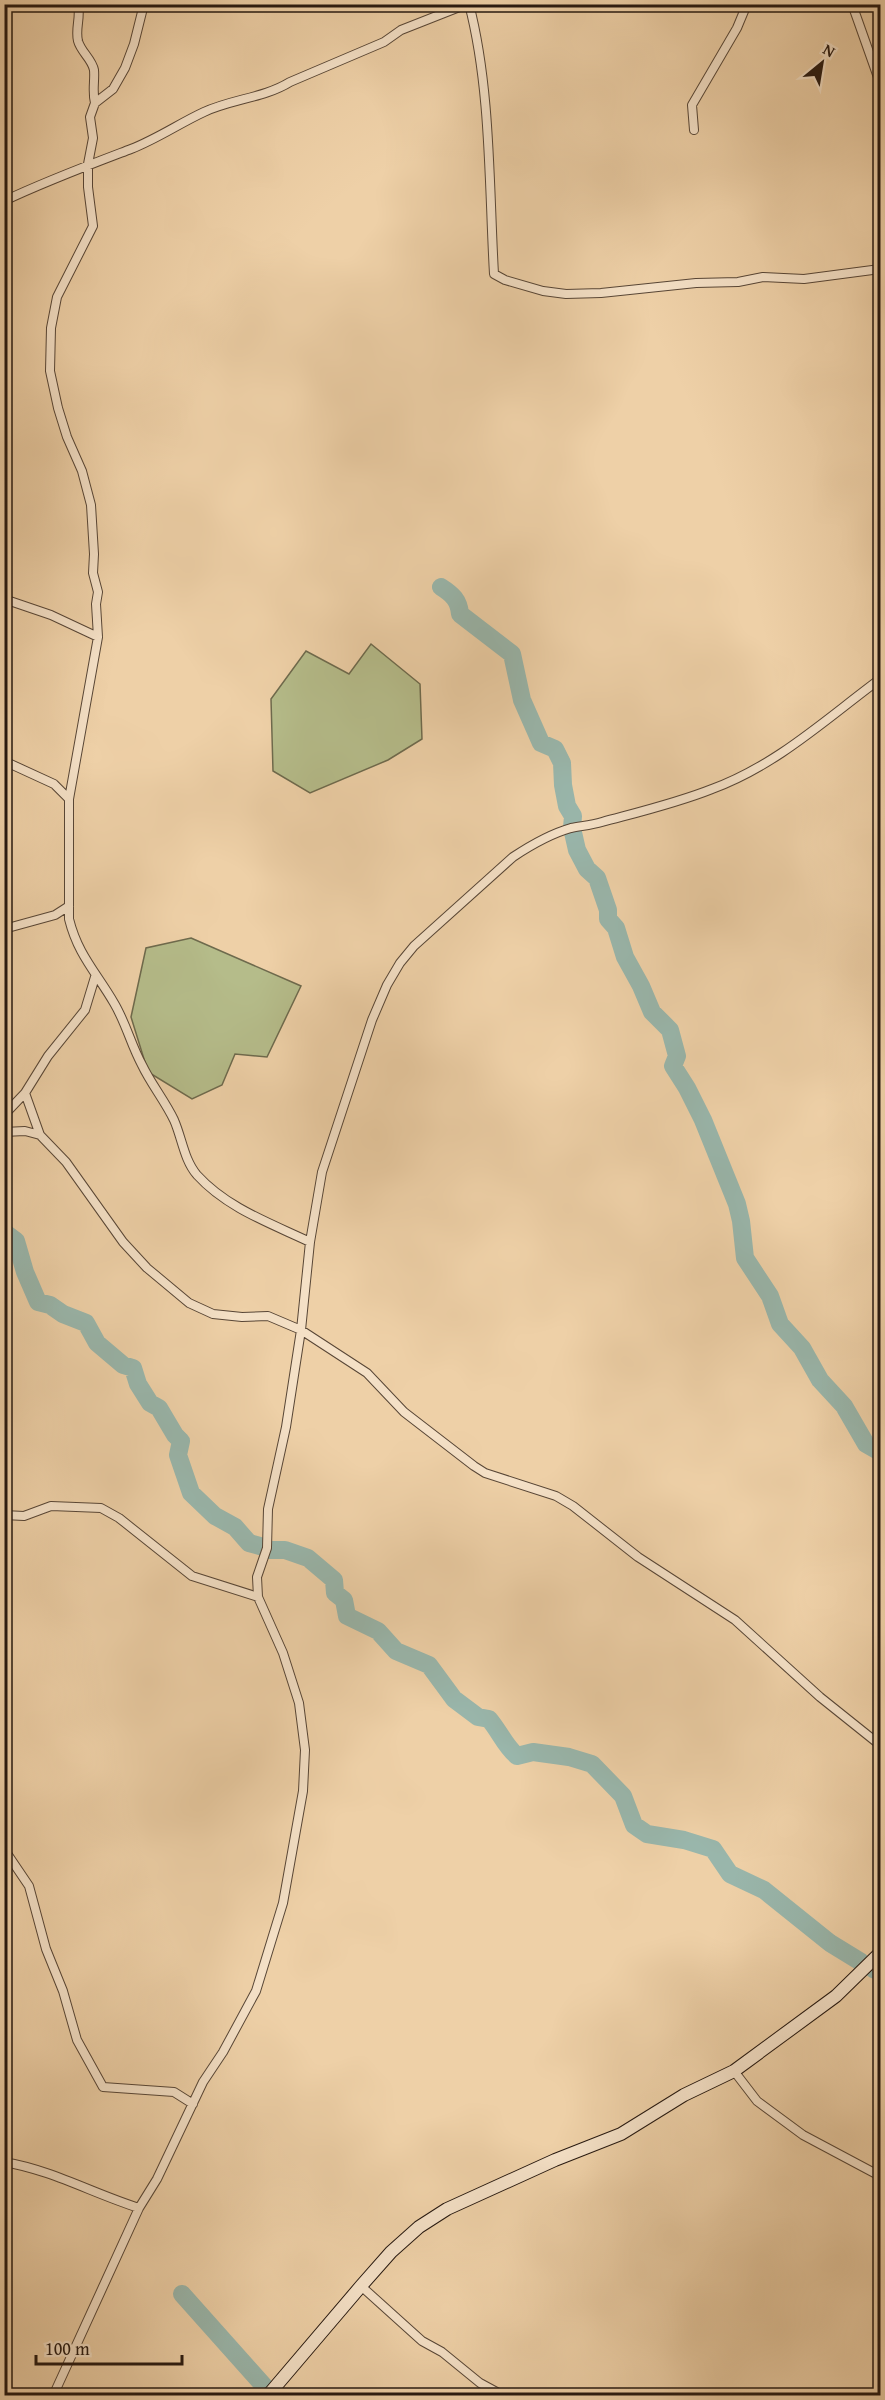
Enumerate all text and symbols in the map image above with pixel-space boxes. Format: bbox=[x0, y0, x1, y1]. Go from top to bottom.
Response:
north arrow bbox=[792, 33, 852, 93]
text: N bbox=[819, 37, 840, 63]
scale bar bbox=[36, 2328, 182, 2366]
text: 100 m bbox=[45, 2335, 90, 2362]

